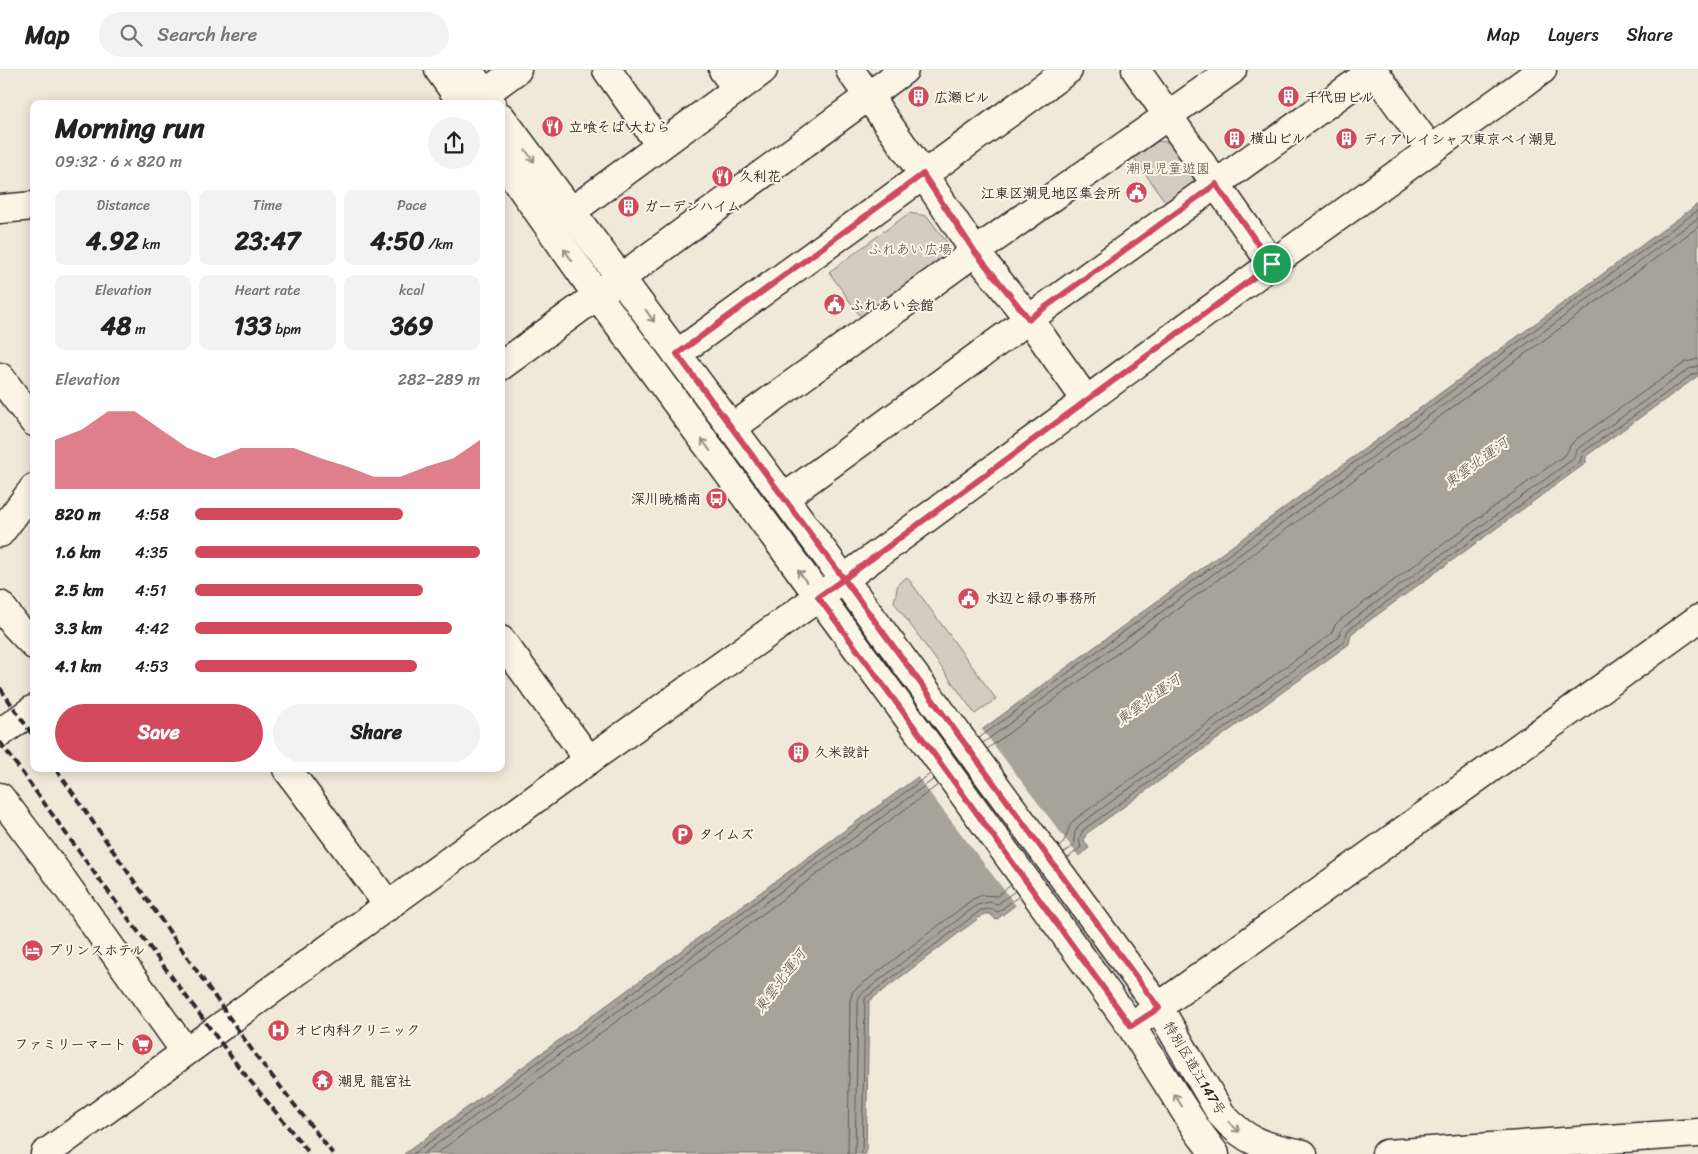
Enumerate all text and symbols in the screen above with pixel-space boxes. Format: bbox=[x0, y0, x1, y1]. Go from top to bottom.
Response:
search box bbox=[99, 12, 449, 57]
text: Map bbox=[25, 14, 69, 56]
text: Search here bbox=[157, 18, 257, 51]
text: Map bbox=[1487, 19, 1520, 51]
text: Layers bbox=[1548, 19, 1599, 51]
text: Share bbox=[1627, 19, 1673, 51]
icon: search bbox=[117, 21, 145, 49]
building icon: 広瀬ビル bbox=[906, 85, 930, 109]
place label: 広瀬ビル bbox=[934, 85, 990, 110]
building icon: 千代田ビル bbox=[1277, 85, 1301, 109]
place label: 千代田ビル bbox=[1305, 85, 1375, 110]
text: Morning run bbox=[55, 103, 205, 152]
restaurant icon: 立喰そば 大むら bbox=[541, 115, 565, 139]
place label: 立喰そば 大むら bbox=[569, 115, 671, 140]
button: share bbox=[428, 117, 480, 169]
building icon: 横山ビル bbox=[1222, 126, 1246, 150]
place label: 横山ビル bbox=[1250, 126, 1306, 151]
building icon: ディアレイシャス東京ベイ潮見 bbox=[1335, 127, 1359, 151]
place label: ディアレイシャス東京ベイ潮見 bbox=[1363, 127, 1556, 152]
text: 09:32 · 6 × 820 m bbox=[55, 147, 182, 176]
one-way arrow bbox=[525, 149, 536, 162]
park label: 潮見児童遊園 bbox=[1126, 156, 1210, 181]
restaurant icon: 久利花 bbox=[711, 164, 735, 188]
place label: 久利花 bbox=[739, 164, 781, 189]
place label: 江東区潮見地区集会所 bbox=[981, 181, 1121, 206]
public building icon: 江東区潮見地区集会所 bbox=[1125, 181, 1149, 205]
text: Distance bbox=[97, 193, 150, 218]
text: Time bbox=[253, 193, 282, 218]
text: Pace bbox=[397, 193, 427, 218]
building icon: ガーデンハイム bbox=[616, 194, 640, 218]
place label: ガーデンハイム bbox=[644, 194, 741, 219]
text: 4.92 bbox=[86, 218, 139, 263]
text: 23:47 bbox=[235, 218, 300, 263]
text: 4:50 bbox=[370, 218, 425, 263]
text: km bbox=[139, 232, 161, 257]
text: /km bbox=[425, 232, 453, 257]
park label: ふれあい広場 bbox=[868, 237, 952, 262]
pin bbox=[1251, 243, 1293, 285]
one-way arrow bbox=[563, 248, 573, 262]
icon: arrive bbox=[1258, 250, 1286, 278]
text: Elevation bbox=[95, 278, 152, 303]
text: Heart rate bbox=[235, 278, 300, 303]
text: kcal bbox=[399, 278, 425, 303]
public building icon: ふれあい会館 bbox=[822, 293, 846, 317]
place label: ふれあい会館 bbox=[850, 293, 934, 318]
text: 48 bbox=[101, 303, 131, 348]
text: 133 bbox=[234, 303, 272, 348]
text: 369 bbox=[390, 303, 433, 348]
one-way arrow bbox=[644, 309, 655, 322]
text: m bbox=[131, 317, 146, 342]
text: bpm bbox=[272, 317, 301, 342]
text: Elevation bbox=[55, 365, 120, 394]
text: 282–289 m bbox=[398, 365, 480, 394]
water label: 東雲北運河 bbox=[1438, 429, 1516, 496]
one-way arrow bbox=[701, 438, 711, 452]
place label: 深川暁橋南 bbox=[631, 487, 701, 512]
bus stop icon: 深川暁橋南 bbox=[705, 487, 729, 511]
text: 820 m bbox=[55, 500, 100, 529]
text: 4:58 bbox=[135, 500, 169, 529]
text: 1.6 km bbox=[55, 538, 101, 567]
text: 4:35 bbox=[135, 538, 168, 567]
one-way arrow bbox=[797, 569, 807, 583]
text: 2.5 km bbox=[55, 576, 104, 605]
text: 4:51 bbox=[135, 576, 166, 605]
public building icon: 水辺と緑の事務所 bbox=[957, 586, 981, 610]
place label: 水辺と緑の事務所 bbox=[985, 586, 1097, 611]
text: 3.3 km bbox=[55, 614, 102, 643]
text: 4:42 bbox=[135, 614, 169, 643]
text: 4.1 km bbox=[55, 652, 102, 681]
text: 4:53 bbox=[135, 652, 168, 681]
water label: 東雲北運河 bbox=[1110, 666, 1188, 733]
button: Save bbox=[55, 704, 263, 762]
button: Share bbox=[273, 704, 480, 762]
building icon: 久米設計 bbox=[786, 740, 810, 764]
place label: 久米設計 bbox=[814, 740, 870, 765]
parking icon: タイムズ bbox=[671, 822, 695, 846]
place label: タイムズ bbox=[699, 822, 754, 847]
hotel icon: プリンスホテル bbox=[20, 938, 44, 962]
place label: プリンスホテル bbox=[48, 938, 145, 963]
water label: 東雲北運河 bbox=[747, 942, 814, 1019]
street label: 特別区道江147号 bbox=[1156, 1016, 1233, 1120]
hospital icon: オビ内科クリニック bbox=[266, 1018, 290, 1042]
place label: オビ内科クリニック bbox=[294, 1018, 420, 1043]
place label: ファミリーマート bbox=[14, 1032, 127, 1057]
supermarket icon: ファミリーマート bbox=[131, 1032, 155, 1056]
temple icon: 潮見 龍宮社 bbox=[310, 1069, 334, 1093]
place label: 潮見 龍宮社 bbox=[338, 1069, 412, 1094]
one-way arrow bbox=[1172, 1093, 1182, 1107]
one-way arrow bbox=[1228, 1121, 1240, 1133]

